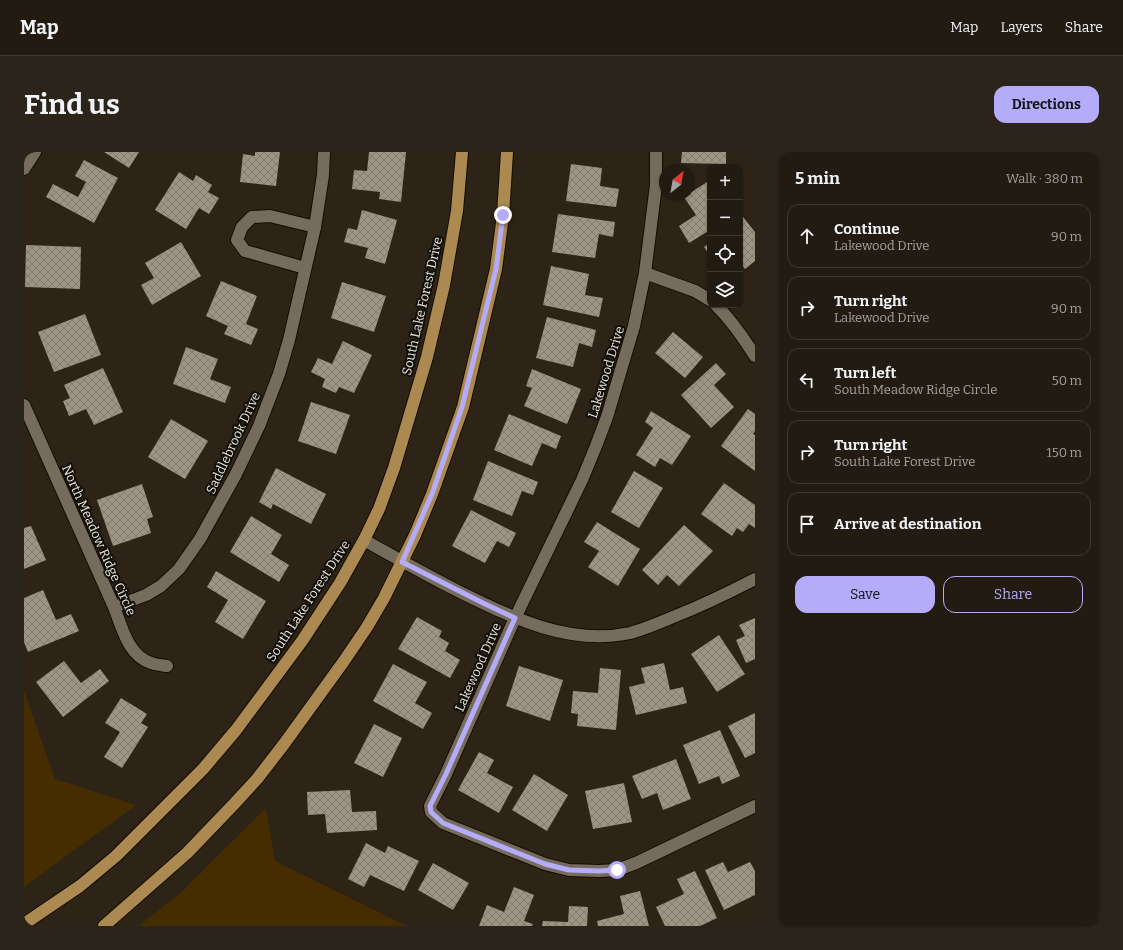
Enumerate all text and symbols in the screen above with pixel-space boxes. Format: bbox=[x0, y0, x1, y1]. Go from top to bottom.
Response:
text: Map bbox=[20, 16, 59, 39]
text: Map bbox=[950, 19, 978, 36]
text: Layers bbox=[1000, 19, 1043, 36]
text: Share bbox=[1065, 19, 1103, 36]
button: Directions bbox=[994, 86, 1099, 123]
text: Find us bbox=[24, 88, 120, 121]
north arrow bbox=[659, 164, 695, 200]
map controls bbox=[707, 164, 743, 308]
button: + bbox=[707, 164, 743, 200]
text: 5 min bbox=[795, 168, 840, 189]
text: Walk · 380 m bbox=[1006, 171, 1083, 186]
button: − bbox=[707, 200, 743, 236]
route end bbox=[494, 206, 512, 224]
text: Continue bbox=[834, 220, 900, 238]
icon: ahead bbox=[796, 225, 818, 247]
text: 90 m bbox=[1051, 229, 1082, 244]
street label: South Lake Forest Drive bbox=[399, 235, 445, 377]
button: locate bbox=[707, 236, 743, 272]
text: Lakewood Drive bbox=[834, 238, 929, 253]
button: layers bbox=[707, 272, 743, 308]
text: Turn right bbox=[834, 292, 907, 310]
icon: right bbox=[796, 297, 818, 319]
text: 90 m bbox=[1051, 301, 1082, 316]
text: Lakewood Drive bbox=[834, 310, 929, 325]
street label: Lakewood Drive bbox=[585, 324, 627, 420]
text: Turn left bbox=[834, 364, 896, 382]
icon: left bbox=[796, 369, 818, 391]
text: 50 m bbox=[1052, 373, 1082, 388]
text: South Meadow Ridge Circle bbox=[834, 382, 997, 397]
street label: Saddlebrook Drive bbox=[203, 390, 263, 496]
text: Turn right bbox=[834, 436, 907, 454]
icon: right bbox=[796, 441, 818, 463]
text: 150 m bbox=[1046, 445, 1082, 460]
text: South Lake Forest Drive bbox=[834, 454, 975, 469]
street label: North Meadow Ridge Circle bbox=[59, 462, 139, 618]
icon: arrive bbox=[796, 513, 818, 535]
text: Arrive at destination bbox=[834, 515, 981, 533]
street label: South Lake Forest Drive bbox=[263, 538, 353, 664]
button: Save bbox=[795, 576, 935, 613]
button: Share bbox=[943, 576, 1083, 613]
street label: Lakewood Drive bbox=[452, 620, 504, 714]
route start bbox=[608, 861, 626, 879]

